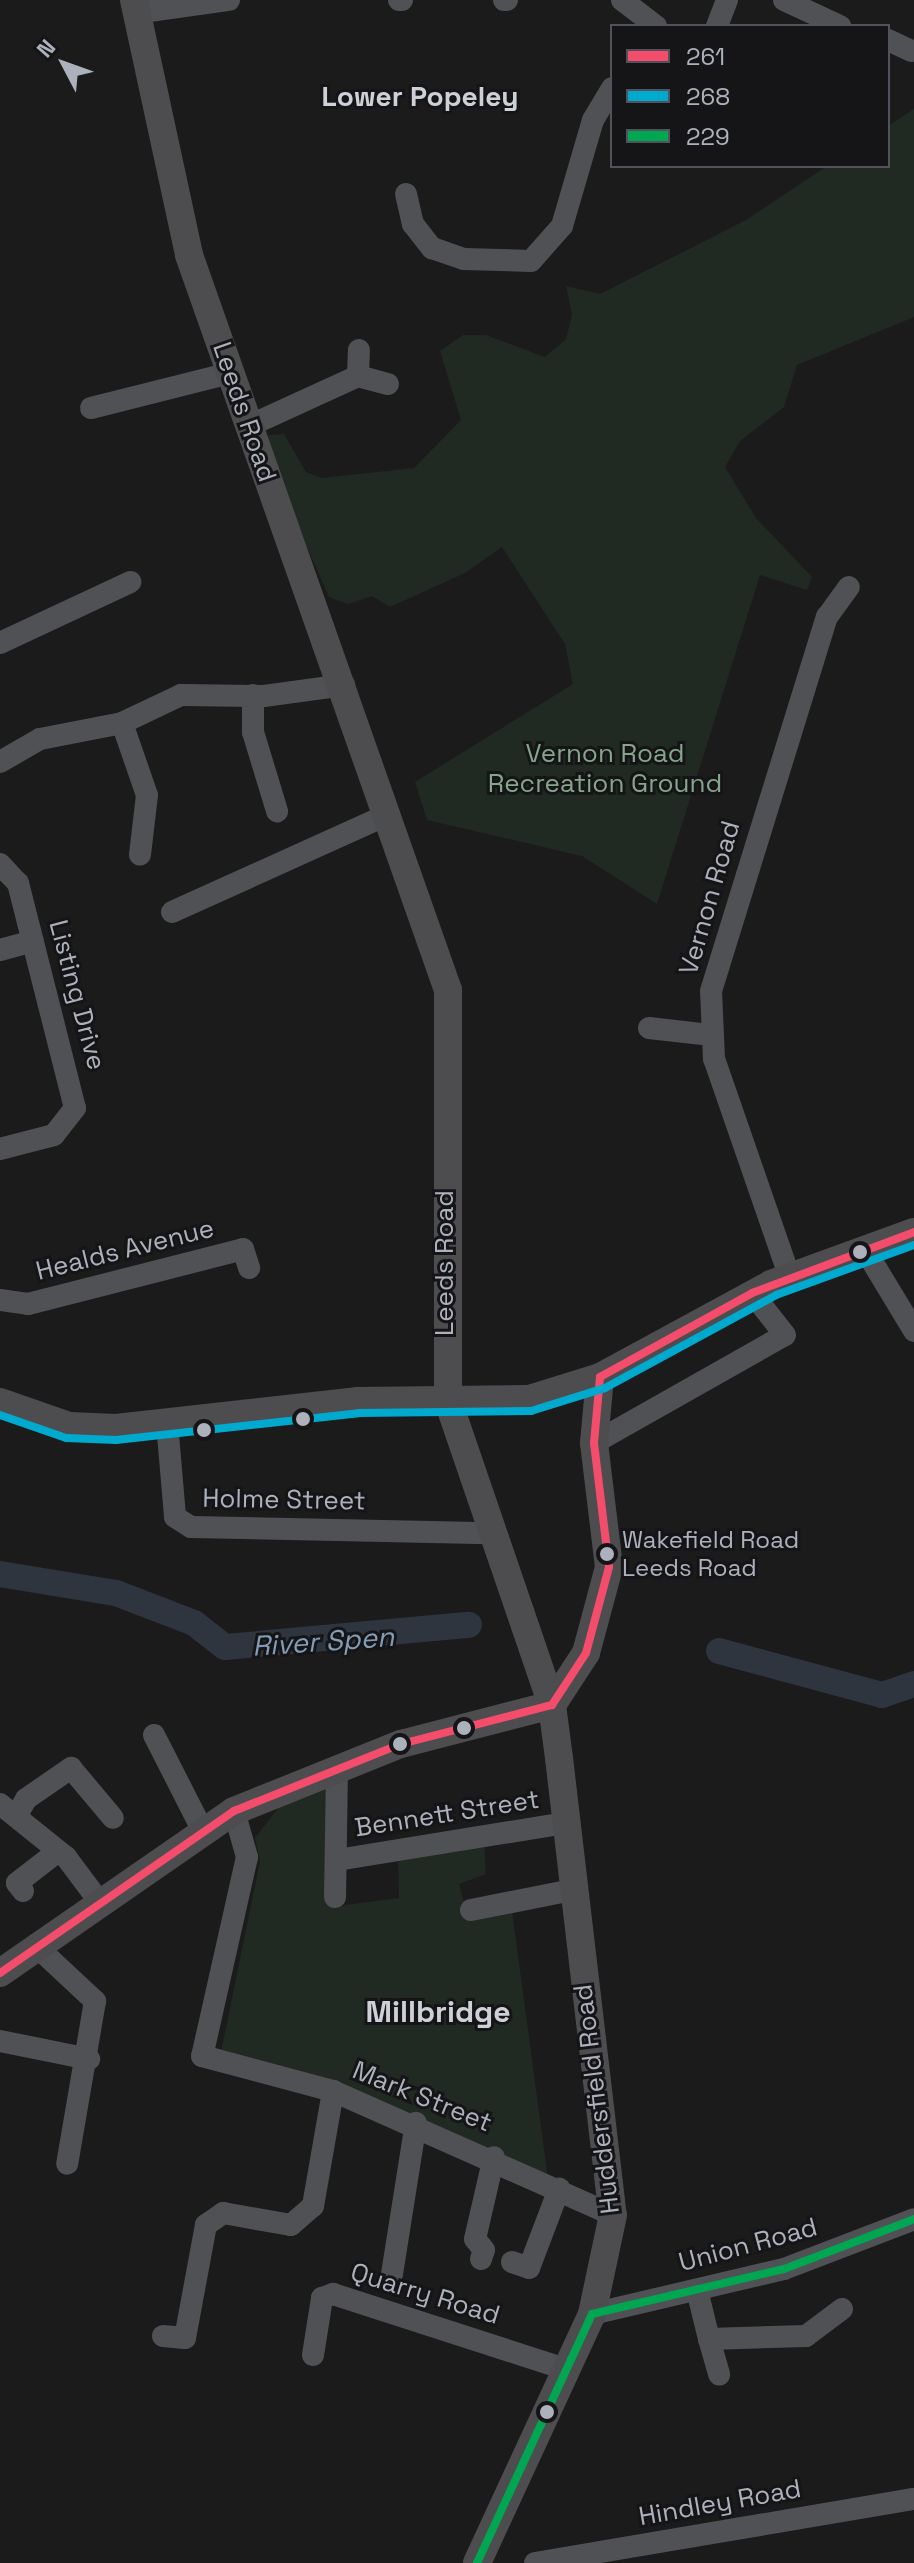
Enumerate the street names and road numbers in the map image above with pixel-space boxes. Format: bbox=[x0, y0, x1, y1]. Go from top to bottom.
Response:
street label: Leeds Road bbox=[206, 338, 282, 486]
street label: Vernon Road bbox=[673, 817, 747, 979]
street label: Listing Drive bbox=[42, 917, 112, 1073]
street label: Leeds Road bbox=[429, 1190, 461, 1336]
street label: Healds Avenue bbox=[33, 1213, 217, 1287]
street label: Holme Street bbox=[202, 1483, 366, 1517]
street label: Bennett Street bbox=[353, 1784, 541, 1844]
street label: Huddersfield Road bbox=[567, 1982, 627, 2216]
street label: Mark Street bbox=[348, 2055, 496, 2139]
street label: Union Road bbox=[675, 2212, 821, 2278]
street label: Quarry Road bbox=[347, 2257, 503, 2331]
street label: Hindley Road bbox=[636, 2473, 804, 2533]

